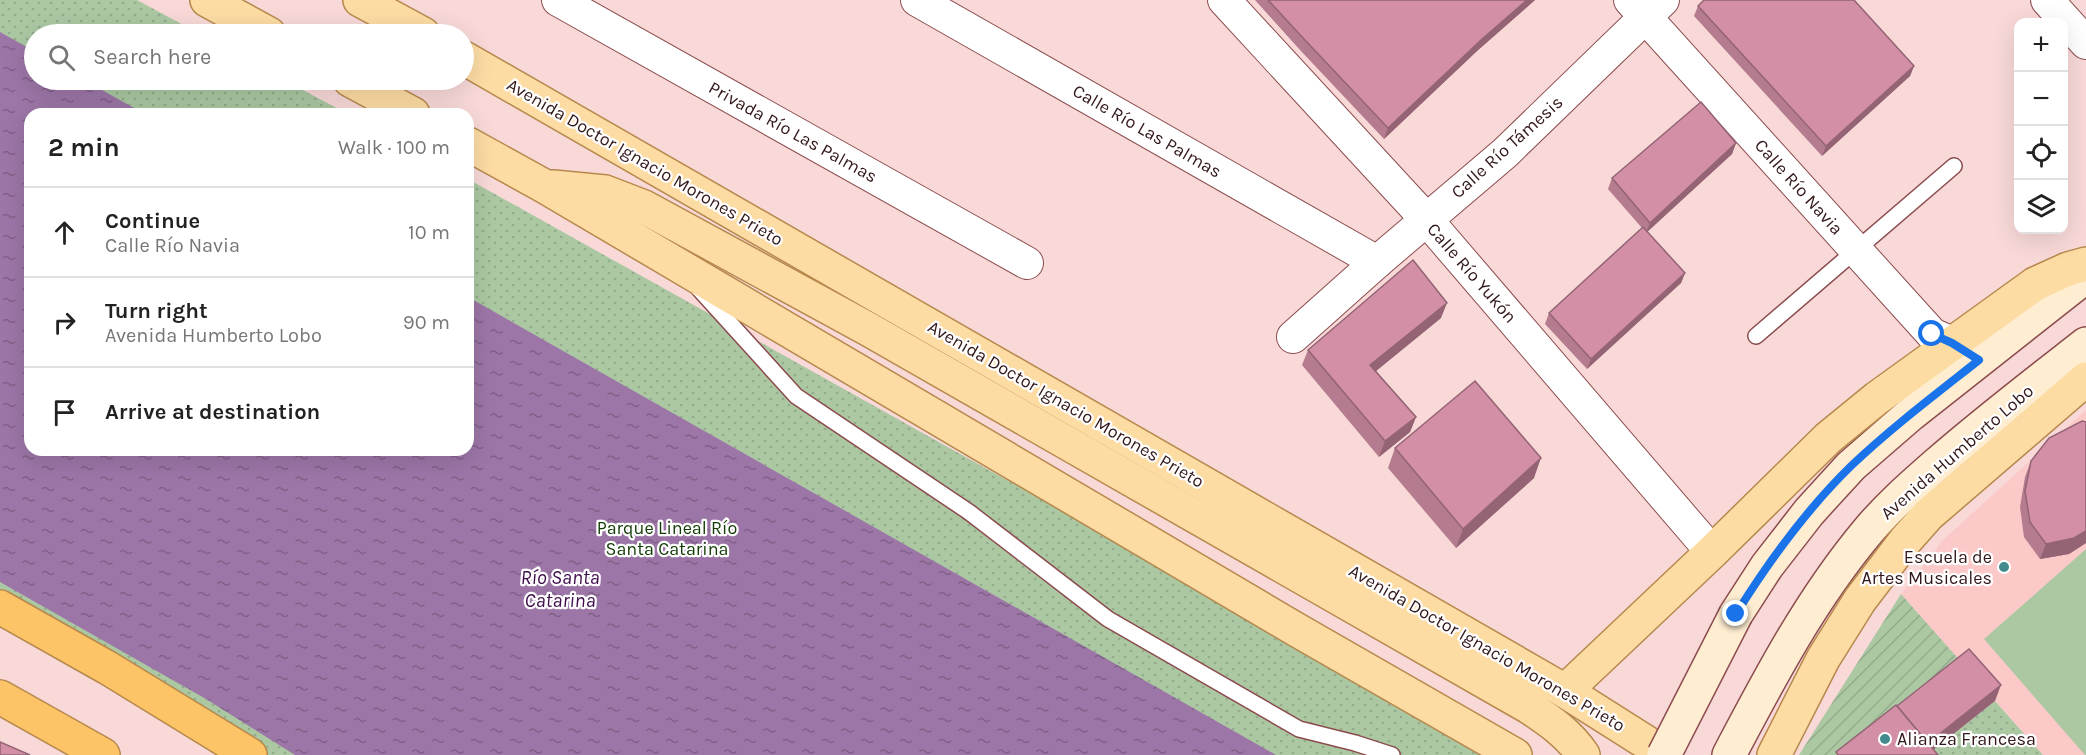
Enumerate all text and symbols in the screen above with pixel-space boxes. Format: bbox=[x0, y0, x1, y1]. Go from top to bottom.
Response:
map controls bbox=[2014, 18, 2068, 234]
button: + bbox=[2014, 18, 2068, 72]
search box bbox=[24, 24, 474, 90]
icon: search bbox=[45, 41, 78, 74]
text: Search here bbox=[93, 44, 211, 70]
button: − bbox=[2014, 72, 2068, 126]
street label: Avenida Doctor Ignacio Morones Prieto bbox=[503, 74, 787, 250]
street label: Privada Río Las Palmas bbox=[705, 76, 881, 188]
street label: Calle Río Las Palmas bbox=[1069, 79, 1225, 183]
street label: Calle Río Támesis bbox=[1447, 91, 1567, 203]
button: locate bbox=[2014, 126, 2068, 180]
text: 2 min bbox=[48, 132, 120, 163]
street label: Calle Río Navia bbox=[1750, 134, 1848, 240]
text: Walk · 100 m bbox=[338, 136, 450, 159]
button: layers bbox=[2014, 180, 2068, 234]
text: Continue bbox=[105, 208, 200, 234]
icon: ahead bbox=[48, 216, 81, 249]
street label: Calle Río Yukón bbox=[1423, 218, 1521, 328]
text: 10 m bbox=[408, 221, 450, 244]
text: Calle Río Navia bbox=[105, 234, 240, 257]
text: Turn right bbox=[105, 298, 208, 324]
icon: right bbox=[48, 306, 81, 339]
text: 90 m bbox=[403, 311, 450, 334]
street label: Avenida Doctor Ignacio Morones Prieto bbox=[924, 316, 1208, 492]
route start bbox=[1918, 320, 1944, 346]
text: Avenida Humberto Lobo bbox=[105, 324, 322, 347]
street label: Avenida Humberto Lobo bbox=[1876, 380, 2038, 524]
icon: arrive bbox=[48, 396, 81, 429]
text: Arrive at destination bbox=[105, 399, 320, 425]
park label: Parque Lineal Río Santa Catarina bbox=[597, 517, 737, 560]
place label: Escuela de Artes Musicales bbox=[1861, 546, 1992, 589]
street label: Avenida Doctor Ignacio Morones Prieto bbox=[1345, 560, 1629, 736]
marker: Escuela de Artes Musicales bbox=[1997, 560, 2011, 574]
water label: Río Santa Catarina bbox=[520, 566, 600, 612]
route end bbox=[1722, 600, 1748, 626]
place label: Alianza Francesa bbox=[1897, 728, 2036, 750]
marker: Alianza Francesa bbox=[1878, 732, 1892, 746]

